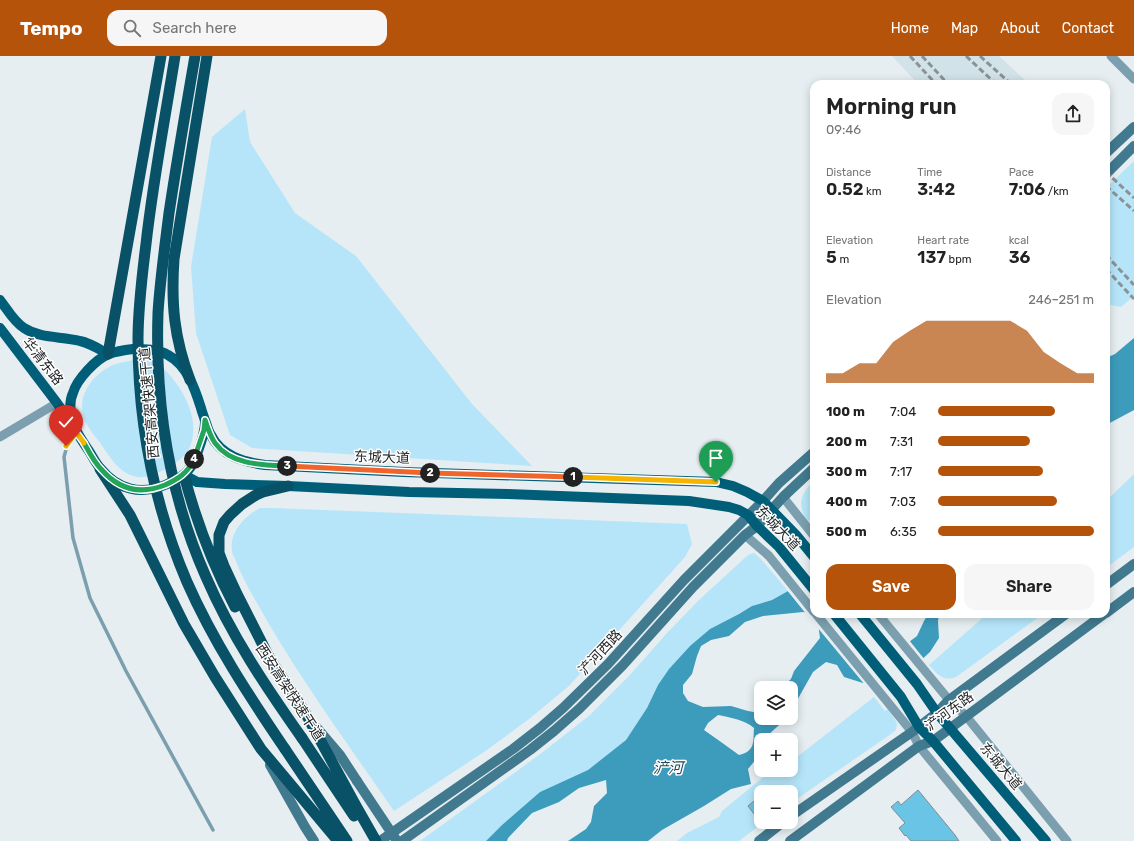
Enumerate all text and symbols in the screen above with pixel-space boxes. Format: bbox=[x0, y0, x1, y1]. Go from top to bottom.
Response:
search box bbox=[107, 10, 387, 46]
text: Tempo bbox=[20, 17, 83, 40]
icon: search bbox=[121, 17, 143, 39]
text: Search here bbox=[153, 19, 237, 37]
text: Home bbox=[891, 20, 929, 37]
text: Map bbox=[951, 20, 978, 37]
text: About bbox=[1000, 20, 1040, 37]
text: Contact bbox=[1062, 20, 1114, 37]
text: Morning run bbox=[826, 93, 957, 120]
button: share bbox=[1052, 93, 1094, 135]
text: 09:46 bbox=[826, 122, 861, 137]
text: Distance bbox=[826, 166, 871, 179]
text: Time bbox=[917, 166, 942, 179]
text: Pace bbox=[1009, 166, 1034, 179]
text: 0.52 bbox=[826, 179, 863, 199]
text: 3:42 bbox=[917, 179, 955, 199]
text: 7:06 bbox=[1009, 179, 1045, 199]
text: km bbox=[863, 185, 882, 198]
text: /km bbox=[1045, 185, 1069, 198]
text: Elevation bbox=[826, 234, 873, 247]
text: Heart rate bbox=[917, 234, 969, 247]
text: kcal bbox=[1009, 234, 1029, 247]
text: 5 bbox=[826, 247, 837, 267]
text: 137 bbox=[917, 247, 946, 267]
text: 36 bbox=[1009, 247, 1030, 267]
text: m bbox=[837, 253, 849, 266]
text: bpm bbox=[946, 253, 971, 266]
text: Elevation bbox=[826, 292, 882, 307]
text: 246–251 m bbox=[1028, 292, 1094, 307]
street label: 华清东路 bbox=[19, 334, 67, 389]
street label: 西安高架快速干道 bbox=[136, 346, 163, 459]
text: 100 m bbox=[826, 404, 865, 419]
text: 7:04 bbox=[890, 404, 916, 419]
pin bbox=[49, 405, 83, 446]
icon: check bbox=[55, 411, 77, 433]
text: 200 m bbox=[826, 434, 867, 449]
text: 7:31 bbox=[890, 434, 913, 449]
pin bbox=[699, 441, 733, 482]
icon: arrive bbox=[705, 447, 727, 469]
street label: 东城大道 bbox=[354, 448, 410, 467]
pin: 4 bbox=[184, 449, 204, 469]
text: 4 bbox=[190, 452, 198, 465]
pin: 3 bbox=[277, 456, 297, 476]
text: 3 bbox=[283, 459, 291, 472]
pin: 2 bbox=[420, 463, 440, 483]
text: 300 m bbox=[826, 464, 867, 479]
text: 7:17 bbox=[890, 464, 912, 479]
text: 2 bbox=[426, 466, 434, 479]
pin: 1 bbox=[563, 467, 583, 487]
text: 1 bbox=[570, 470, 576, 483]
text: 400 m bbox=[826, 494, 867, 509]
text: 7:03 bbox=[890, 494, 916, 509]
street label: 东城大道 bbox=[752, 502, 803, 554]
text: 500 m bbox=[826, 524, 867, 539]
text: 6:35 bbox=[890, 524, 917, 539]
button: Save bbox=[826, 564, 956, 610]
button: Share bbox=[964, 564, 1094, 610]
street label: 浐河西路 bbox=[575, 626, 626, 679]
street label: 西安高架快速干道 bbox=[252, 641, 327, 744]
map controls bbox=[754, 681, 798, 829]
button: layers bbox=[754, 681, 798, 725]
street label: 浐河东路 bbox=[922, 688, 977, 735]
button: + bbox=[754, 733, 798, 777]
street label: 东城大道 bbox=[976, 739, 1025, 793]
water label: 浐河 bbox=[653, 759, 686, 777]
button: − bbox=[754, 785, 798, 829]

